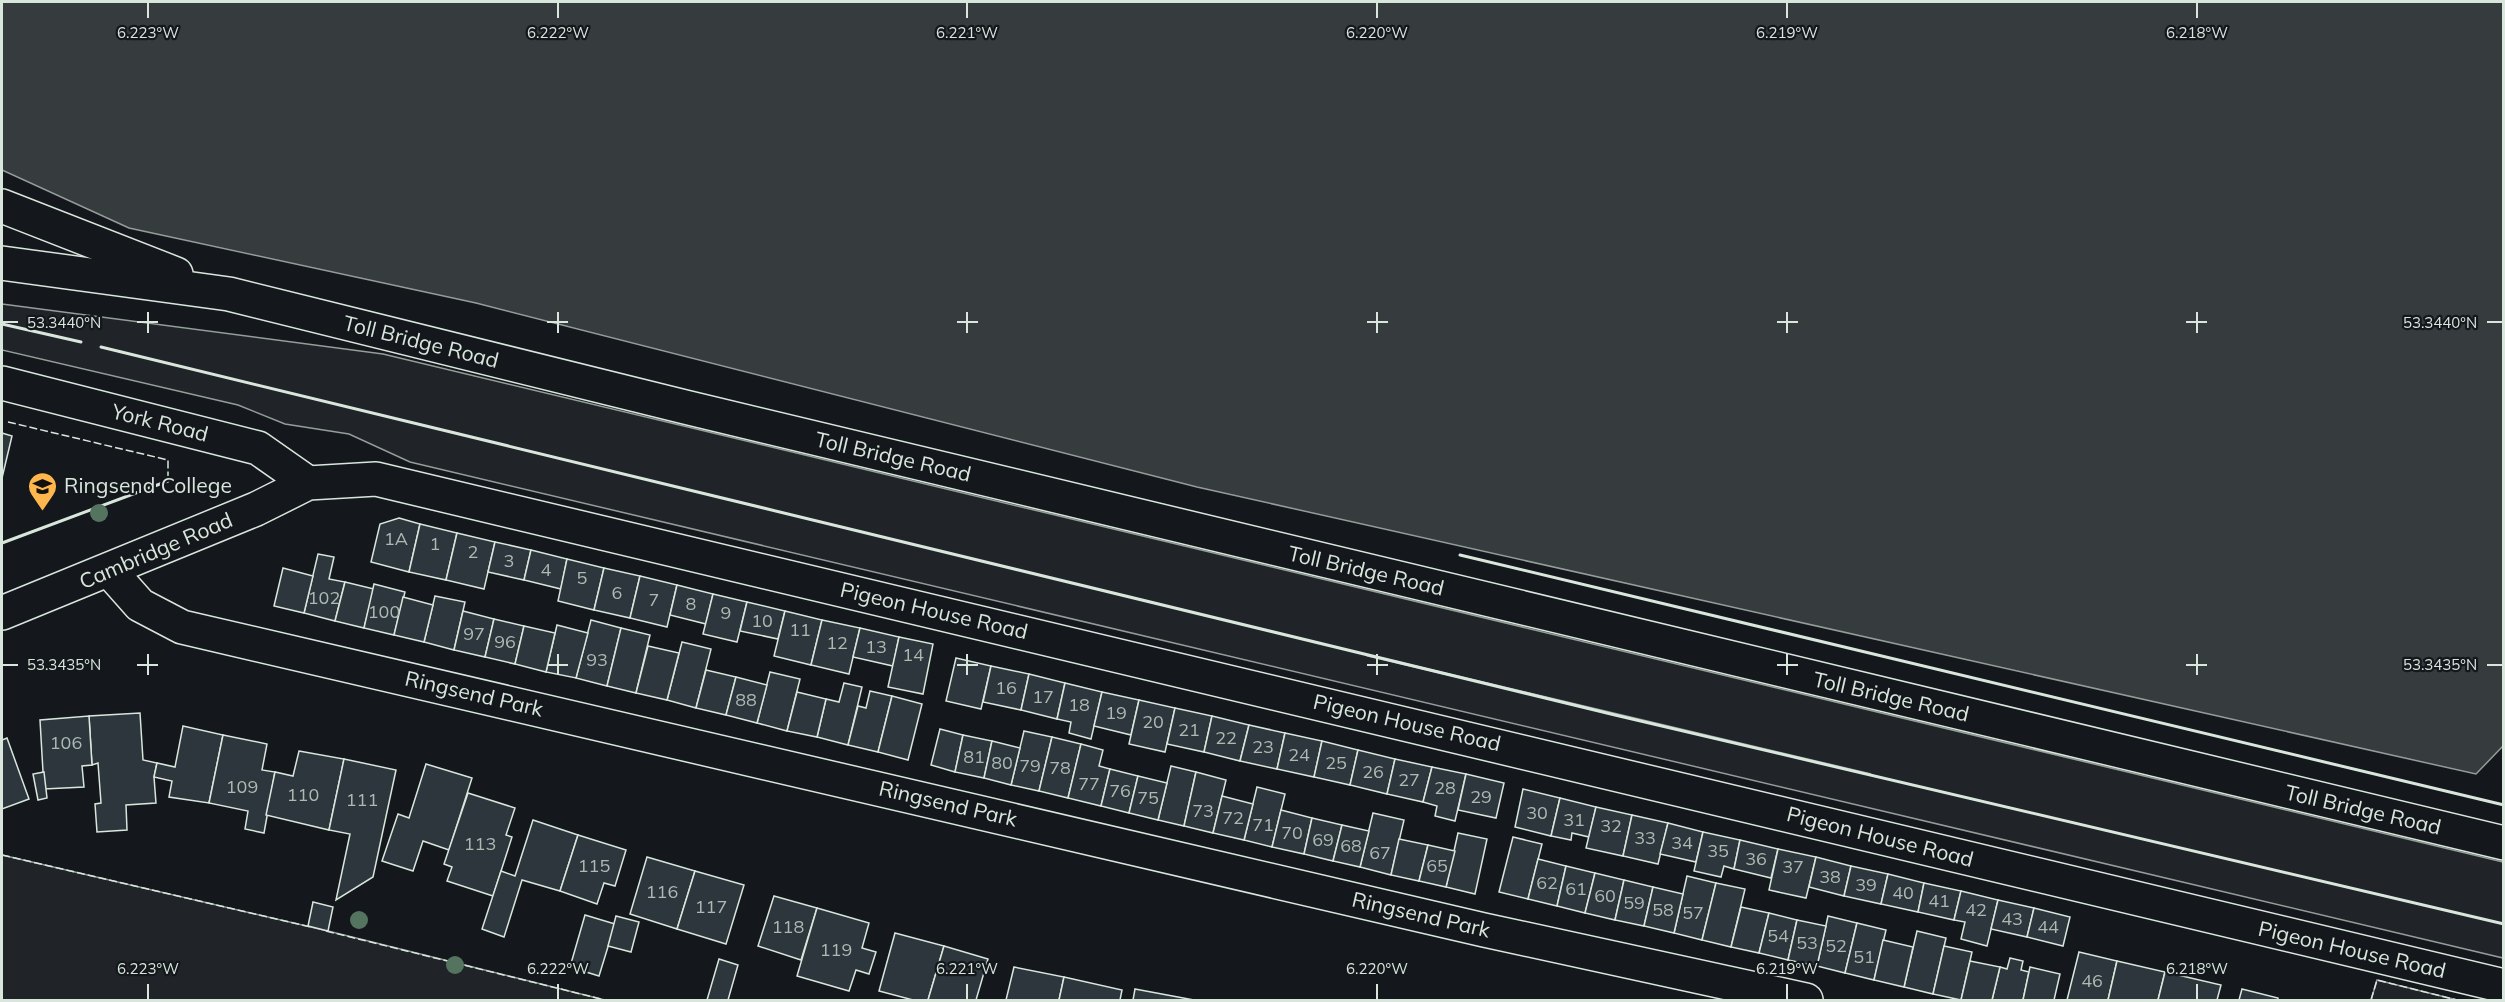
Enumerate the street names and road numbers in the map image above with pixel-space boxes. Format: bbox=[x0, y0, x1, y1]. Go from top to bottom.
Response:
street label: Toll Bridge Road bbox=[341, 309, 502, 373]
street label: York Road bbox=[108, 397, 211, 447]
street label: Toll Bridge Road bbox=[813, 425, 974, 487]
street label: Cambridge Road bbox=[75, 506, 236, 594]
street label: Toll Bridge Road bbox=[1286, 539, 1447, 601]
street label: Pigeon House Road bbox=[838, 576, 1030, 644]
street label: Ringsend Park bbox=[403, 665, 546, 722]
street label: Toll Bridge Road bbox=[1811, 665, 1972, 727]
street label: Pigeon House Road bbox=[1311, 688, 1503, 756]
street label: Ringsend Park bbox=[877, 775, 1020, 832]
street label: Toll Bridge Road bbox=[2283, 778, 2444, 840]
street label: Pigeon House Road bbox=[1784, 800, 1976, 872]
street label: Ringsend Park bbox=[1350, 886, 1493, 943]
street label: Pigeon House Road bbox=[2256, 915, 2448, 983]

